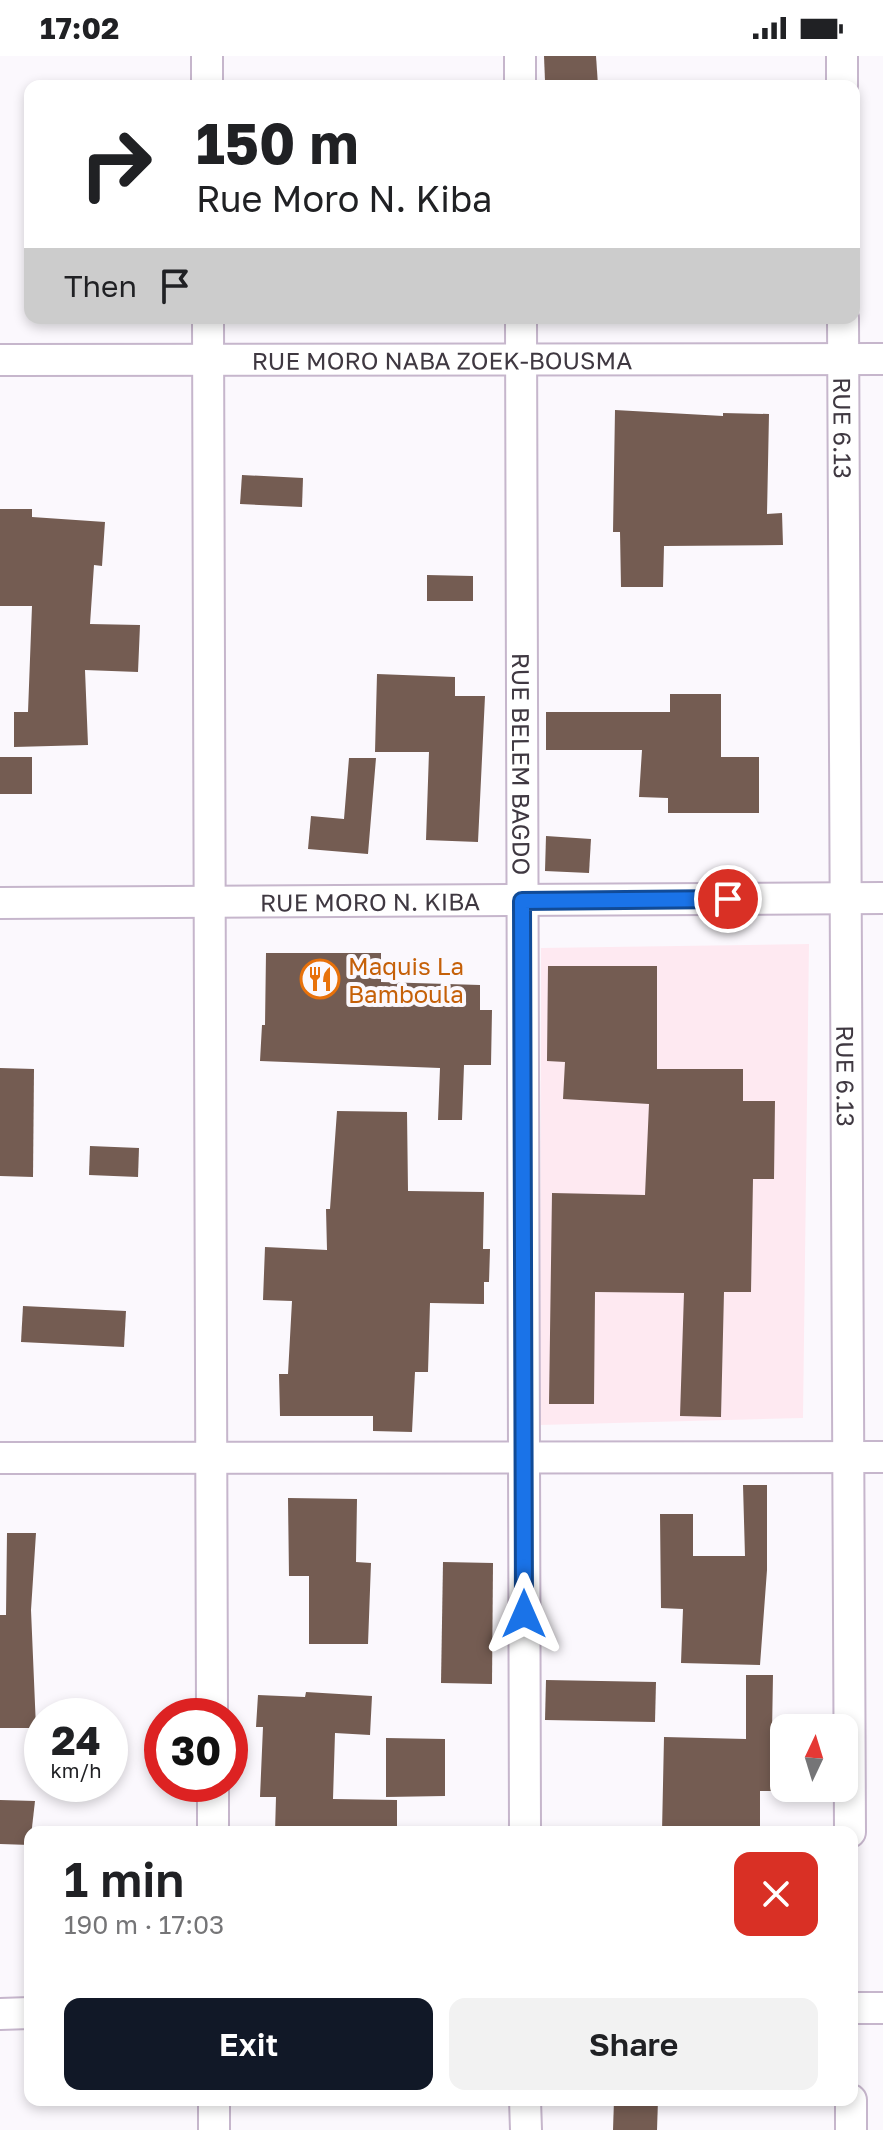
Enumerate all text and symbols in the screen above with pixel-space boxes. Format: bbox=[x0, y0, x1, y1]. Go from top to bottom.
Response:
text: 17:02 bbox=[40, 10, 119, 46]
text: 150 m bbox=[196, 109, 358, 176]
icon: right bbox=[64, 112, 168, 216]
text: Rue Moro N. Kiba bbox=[196, 177, 492, 220]
icon: arrive bbox=[153, 264, 197, 308]
text: Then bbox=[64, 268, 137, 304]
street label: RUE MORO NABA ZOEK-BOUSMA bbox=[252, 345, 632, 374]
street label: RUE 6.13 bbox=[829, 377, 858, 479]
street label: RUE BELEM BAGDO bbox=[507, 653, 537, 875]
pin bbox=[694, 865, 762, 933]
icon: arrive bbox=[706, 877, 750, 921]
street label: RUE MORO N. KIBA bbox=[260, 886, 480, 916]
place label: Maquis La Bamboula bbox=[348, 951, 464, 1008]
restaurant icon: Maquis La Bamboula bbox=[299, 958, 341, 1000]
street label: RUE 6.13 bbox=[832, 1025, 861, 1127]
position arrow bbox=[482, 1572, 566, 1656]
speed limit sign: 30 bbox=[144, 1698, 248, 1802]
north arrow bbox=[770, 1714, 858, 1802]
map controls bbox=[770, 1714, 858, 1802]
text: 24 bbox=[51, 1716, 101, 1764]
text: km/h bbox=[51, 1758, 101, 1782]
text: 1 min bbox=[64, 1850, 184, 1908]
button: close bbox=[734, 1852, 818, 1936]
text: 190 m · 17:03 bbox=[64, 1909, 224, 1940]
button: Exit bbox=[64, 1998, 433, 2090]
button: Share bbox=[449, 1998, 818, 2090]

